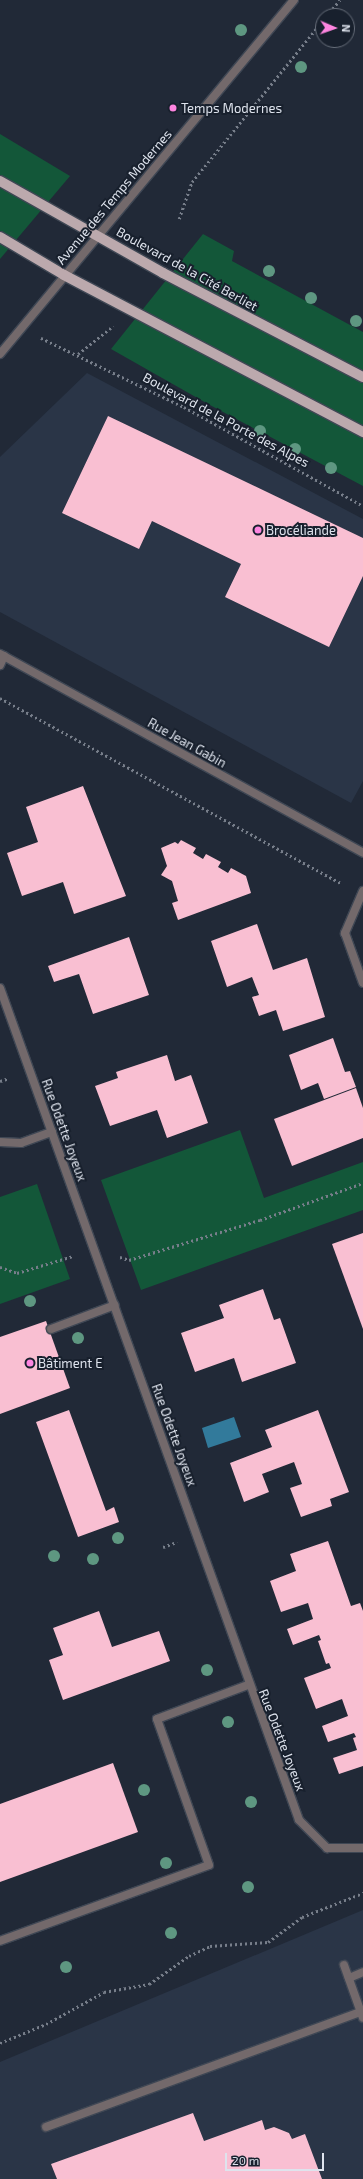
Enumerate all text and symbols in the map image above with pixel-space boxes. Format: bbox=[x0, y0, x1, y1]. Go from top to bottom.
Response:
north arrow bbox=[315, 8, 355, 48]
text: N bbox=[340, 24, 353, 33]
place label: Temps Modernes bbox=[181, 100, 282, 116]
marker: Temps Modernes bbox=[168, 103, 178, 113]
street label: Avenue des Temps Modernes bbox=[53, 126, 175, 268]
street label: Boulevard de la Cité Berliet bbox=[114, 224, 260, 314]
street label: Boulevard de la Porte des Alpes bbox=[140, 369, 312, 471]
place label: Brocéliande bbox=[266, 522, 336, 538]
marker: Brocéliande bbox=[253, 525, 263, 535]
street label: Rue Jean Gabin bbox=[145, 715, 229, 771]
street label: Rue Odette Joyeux bbox=[38, 1077, 90, 1183]
place label: Bâtiment E bbox=[38, 1355, 102, 1371]
marker: Bâtiment E bbox=[25, 1358, 35, 1368]
street label: Rue Odette Joyeux bbox=[148, 1382, 200, 1488]
street label: Rue Odette Joyeux bbox=[255, 1687, 309, 1793]
scale bar bbox=[227, 2145, 326, 2171]
text: 20 m bbox=[232, 2153, 259, 2167]

